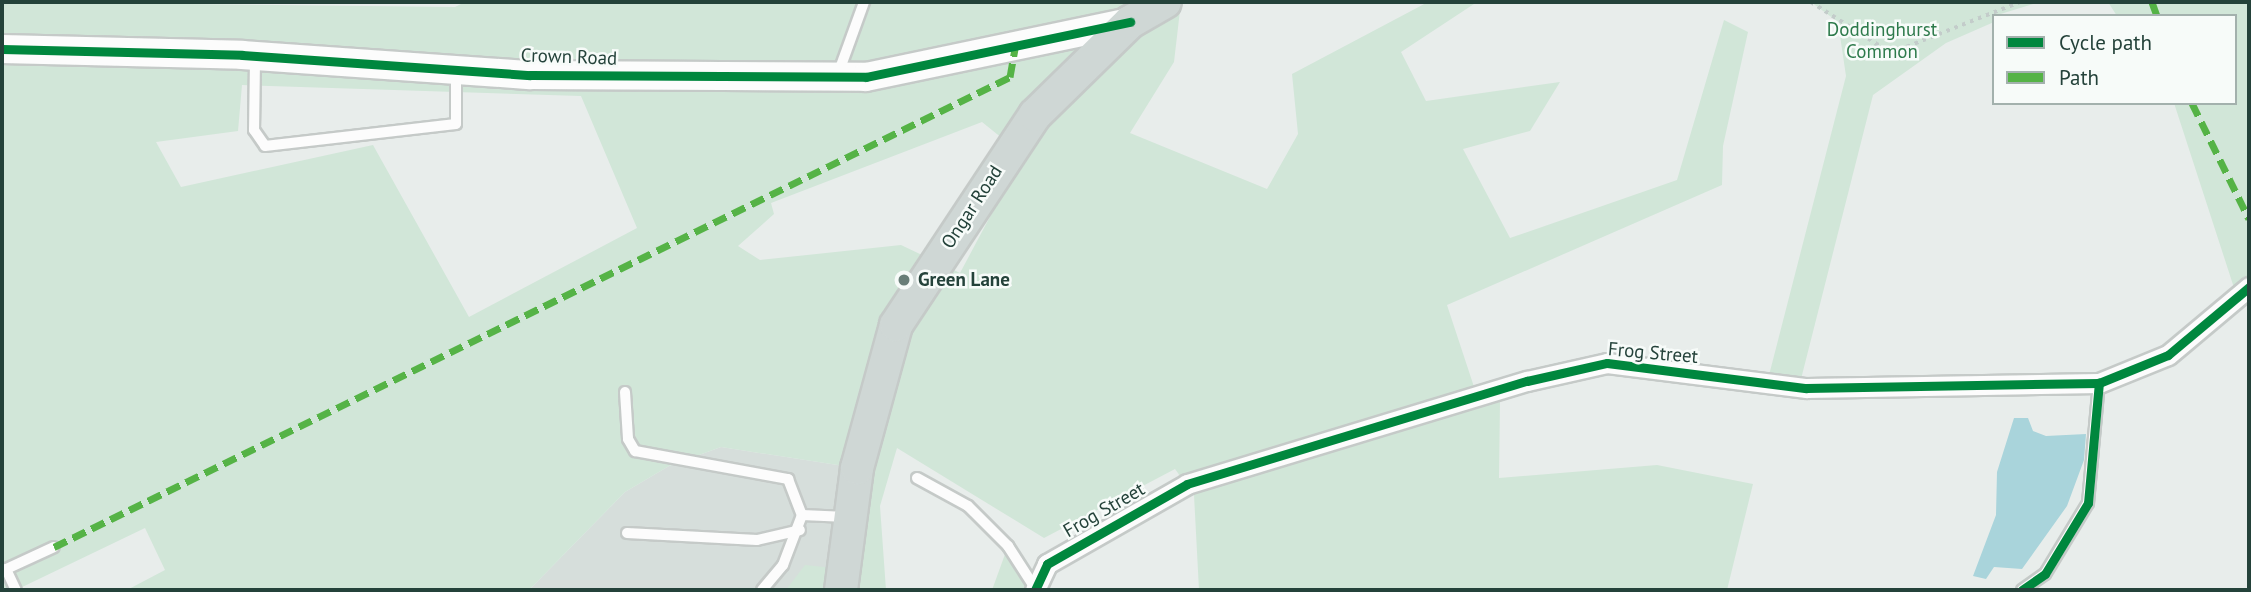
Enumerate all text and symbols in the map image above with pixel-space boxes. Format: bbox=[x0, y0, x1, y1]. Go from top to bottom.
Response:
legend bbox=[1992, 14, 2237, 105]
park label: Doddinghurst Common bbox=[1827, 19, 1937, 63]
text: Cycle path bbox=[2059, 29, 2152, 56]
street label: Crown Road bbox=[520, 44, 618, 70]
text: Path bbox=[2059, 64, 2099, 91]
street label: Ongar Road bbox=[937, 161, 1007, 253]
place label: Green Lane bbox=[918, 269, 1010, 291]
marker: Green Lane bbox=[896, 272, 912, 288]
street label: Frog Street bbox=[1607, 338, 1699, 368]
street label: Frog Street bbox=[1059, 478, 1149, 542]

